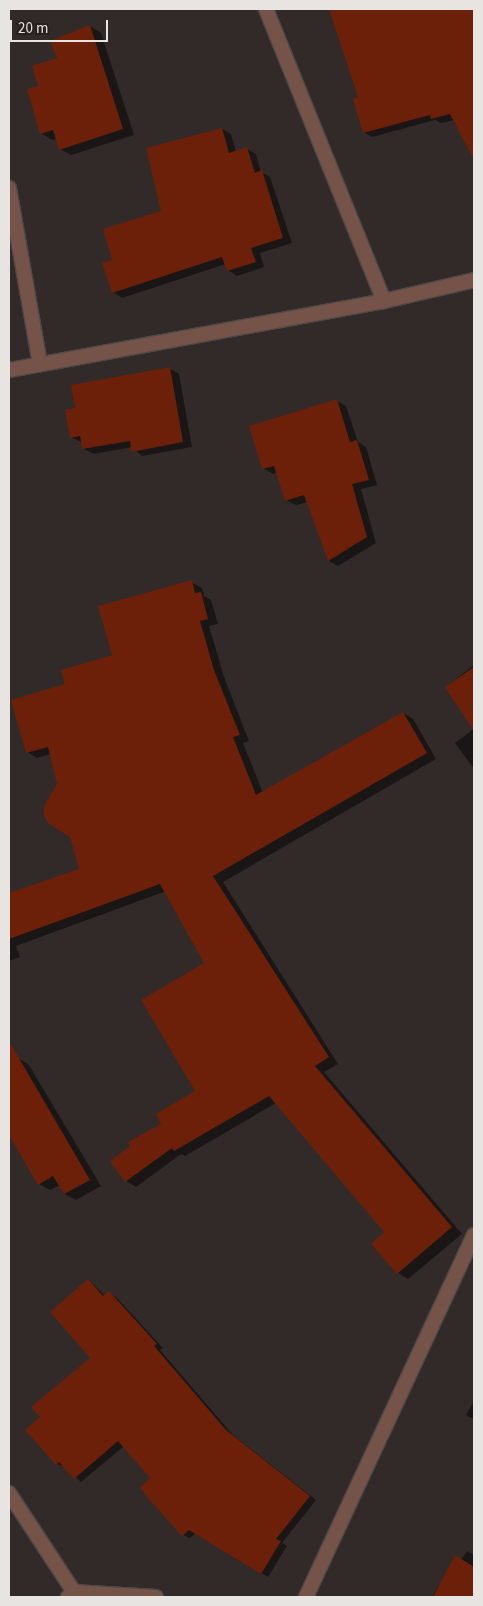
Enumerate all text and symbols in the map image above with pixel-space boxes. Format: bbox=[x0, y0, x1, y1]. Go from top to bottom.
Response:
scale bar bbox=[12, 10, 110, 42]
text: 20 m bbox=[18, 18, 48, 39]

